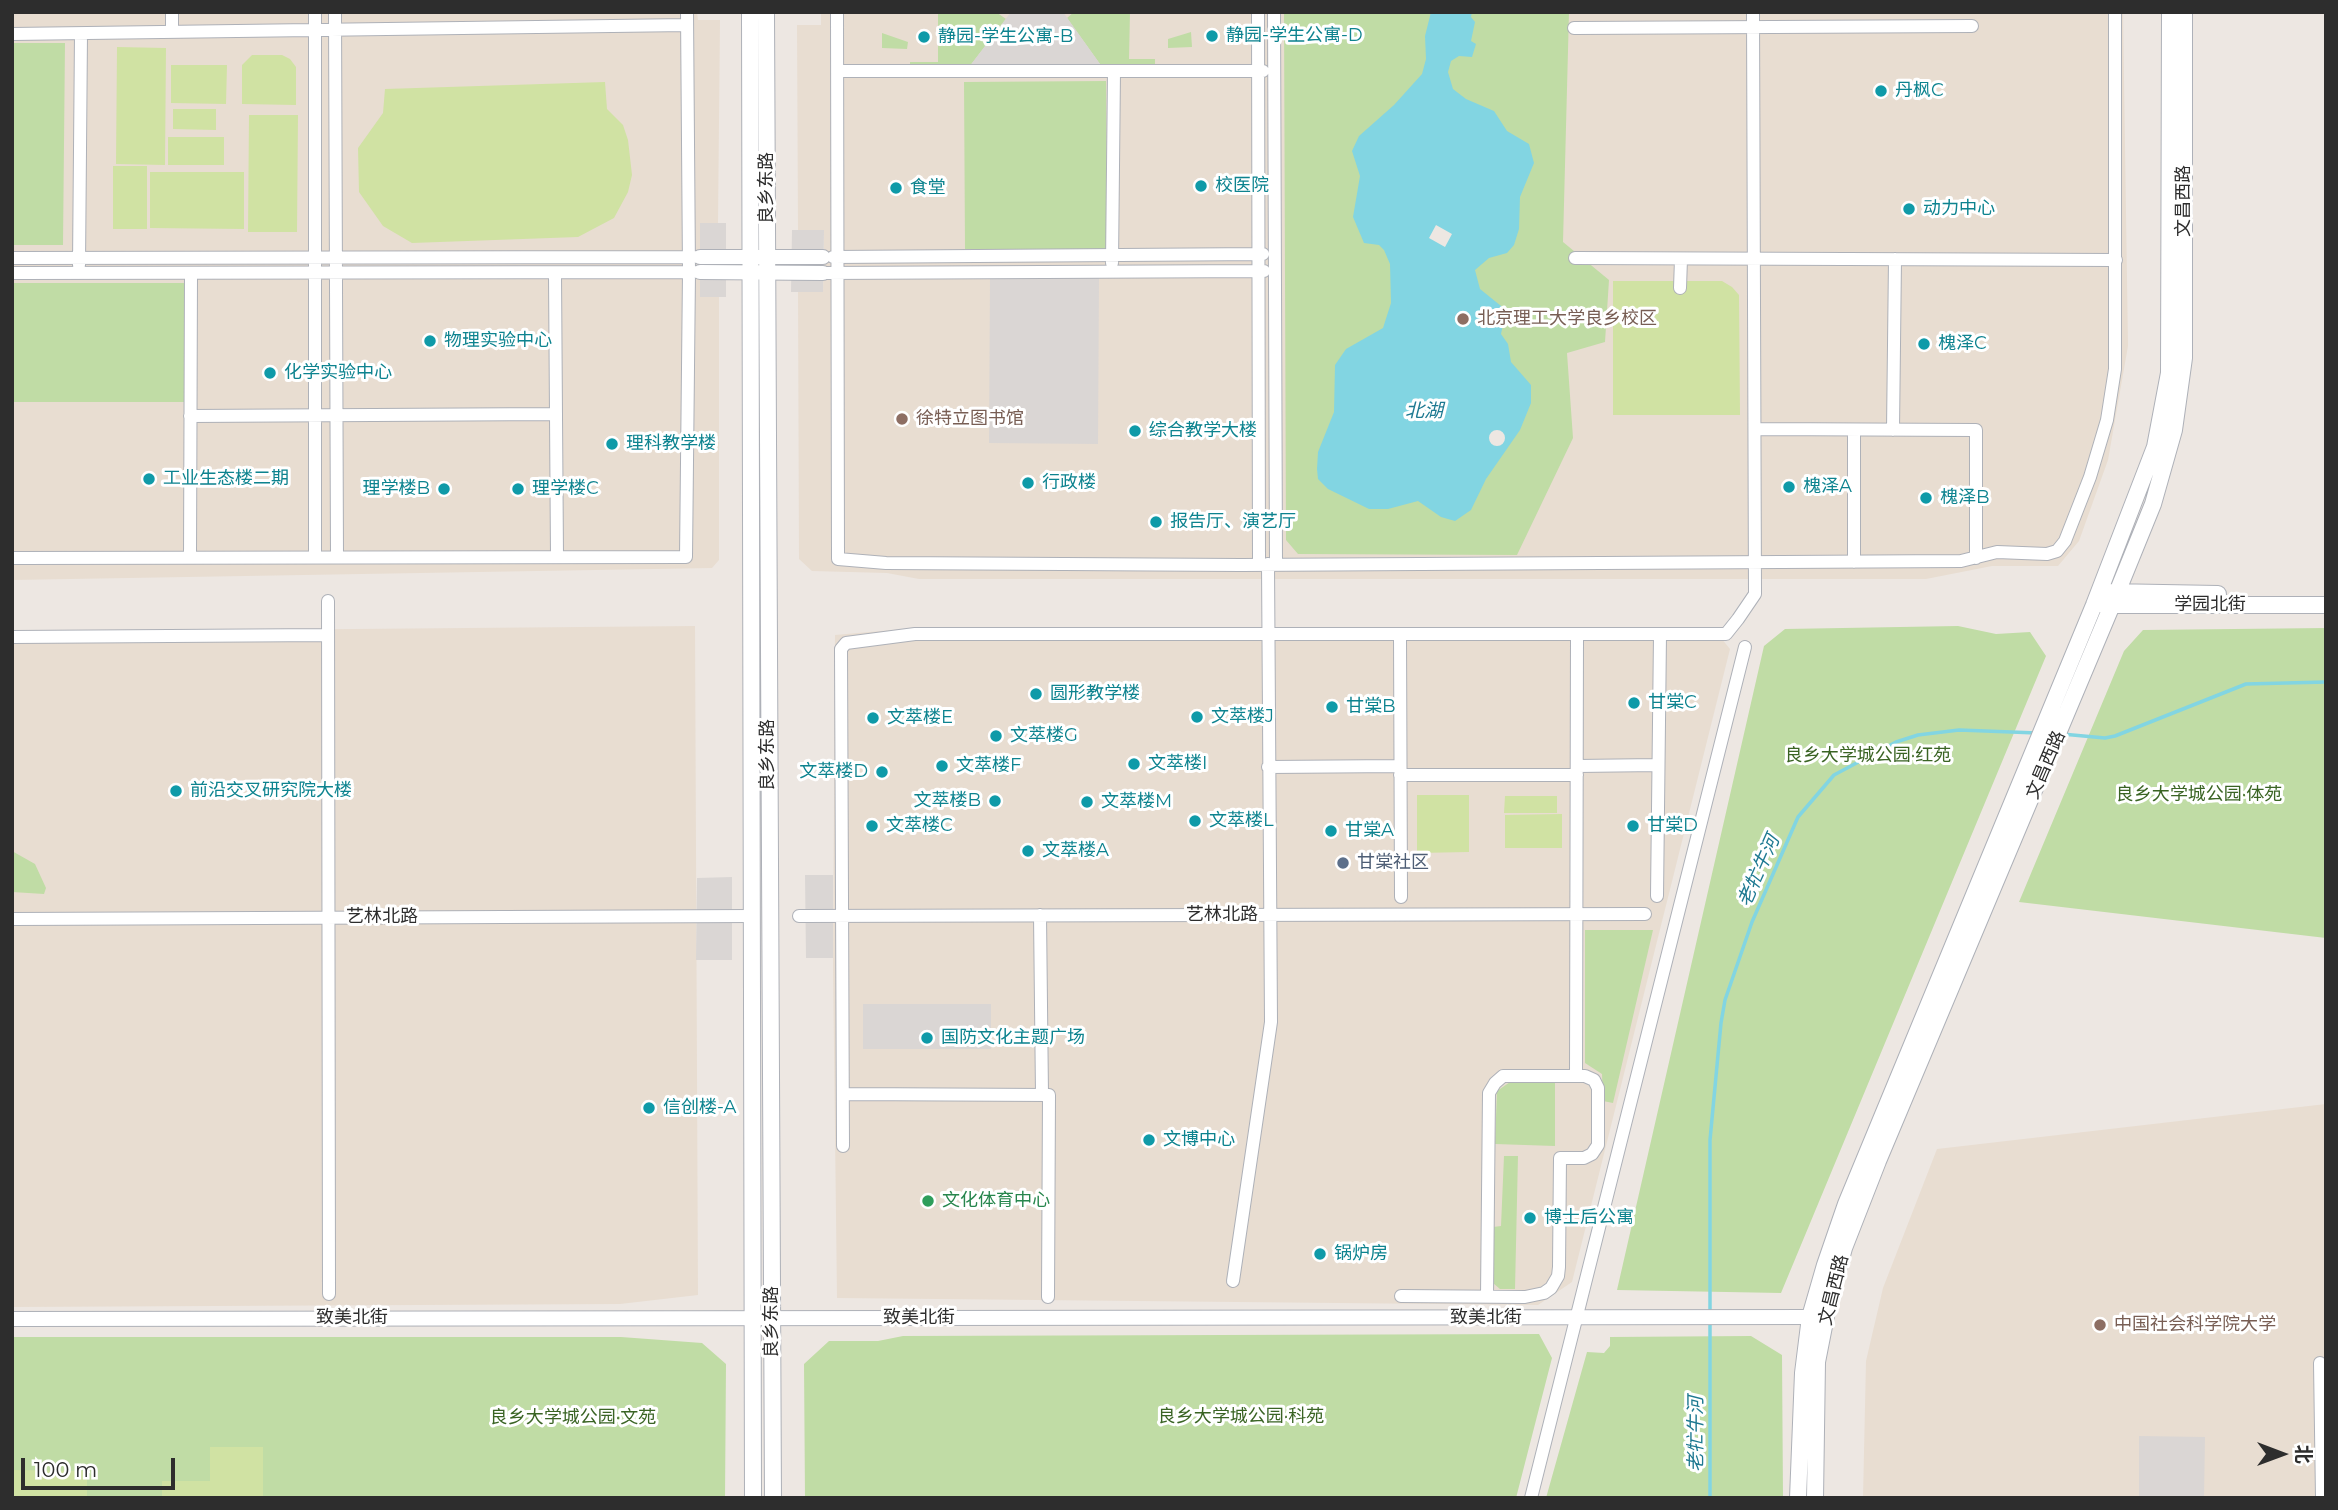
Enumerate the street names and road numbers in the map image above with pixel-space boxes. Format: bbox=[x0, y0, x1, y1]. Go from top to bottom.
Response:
street label: 良乡东路 bbox=[756, 152, 778, 224]
street label: 文昌西路 bbox=[2173, 165, 2195, 237]
street label: 学园北街 bbox=[2174, 594, 2246, 616]
street label: 良乡东路 bbox=[757, 719, 779, 791]
street label: 文昌西路 bbox=[2022, 728, 2070, 802]
street label: 艺林北路 bbox=[1186, 904, 1258, 926]
street label: 艺林北路 bbox=[346, 906, 418, 928]
street label: 文昌西路 bbox=[1815, 1252, 1853, 1328]
street label: 良乡东路 bbox=[761, 1286, 783, 1358]
street label: 致美北街 bbox=[316, 1307, 388, 1329]
street label: 致美北街 bbox=[883, 1307, 955, 1329]
street label: 致美北街 bbox=[1450, 1307, 1522, 1329]

